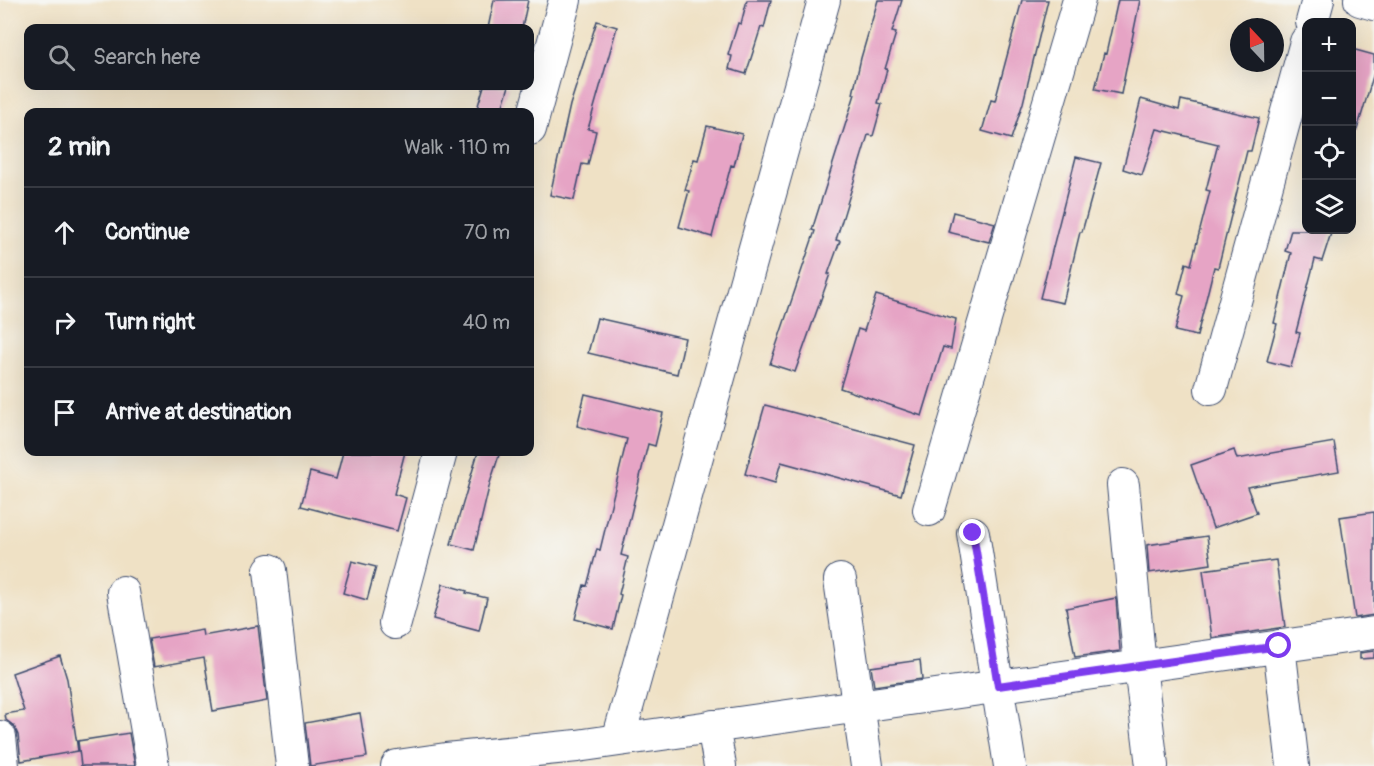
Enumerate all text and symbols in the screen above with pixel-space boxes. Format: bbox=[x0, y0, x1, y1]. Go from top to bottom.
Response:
north arrow bbox=[1230, 18, 1284, 72]
map controls bbox=[1302, 18, 1356, 234]
button: + bbox=[1302, 18, 1356, 72]
search box bbox=[24, 24, 534, 90]
icon: search bbox=[45, 41, 78, 74]
text: Search here bbox=[93, 43, 200, 71]
button: − bbox=[1302, 72, 1356, 126]
button: locate bbox=[1302, 126, 1356, 180]
text: 2 min bbox=[48, 131, 110, 163]
text: Walk · 110 m bbox=[404, 135, 510, 160]
button: layers bbox=[1302, 180, 1356, 234]
icon: ahead bbox=[48, 216, 81, 249]
text: Continue bbox=[105, 218, 189, 246]
text: 70 m bbox=[464, 220, 510, 245]
icon: right bbox=[48, 306, 81, 339]
text: Turn right bbox=[105, 308, 195, 336]
text: 40 m bbox=[463, 310, 510, 335]
icon: arrive bbox=[48, 396, 81, 429]
text: Arrive at destination bbox=[105, 398, 291, 426]
route end bbox=[959, 519, 985, 545]
route start bbox=[1265, 632, 1291, 658]

